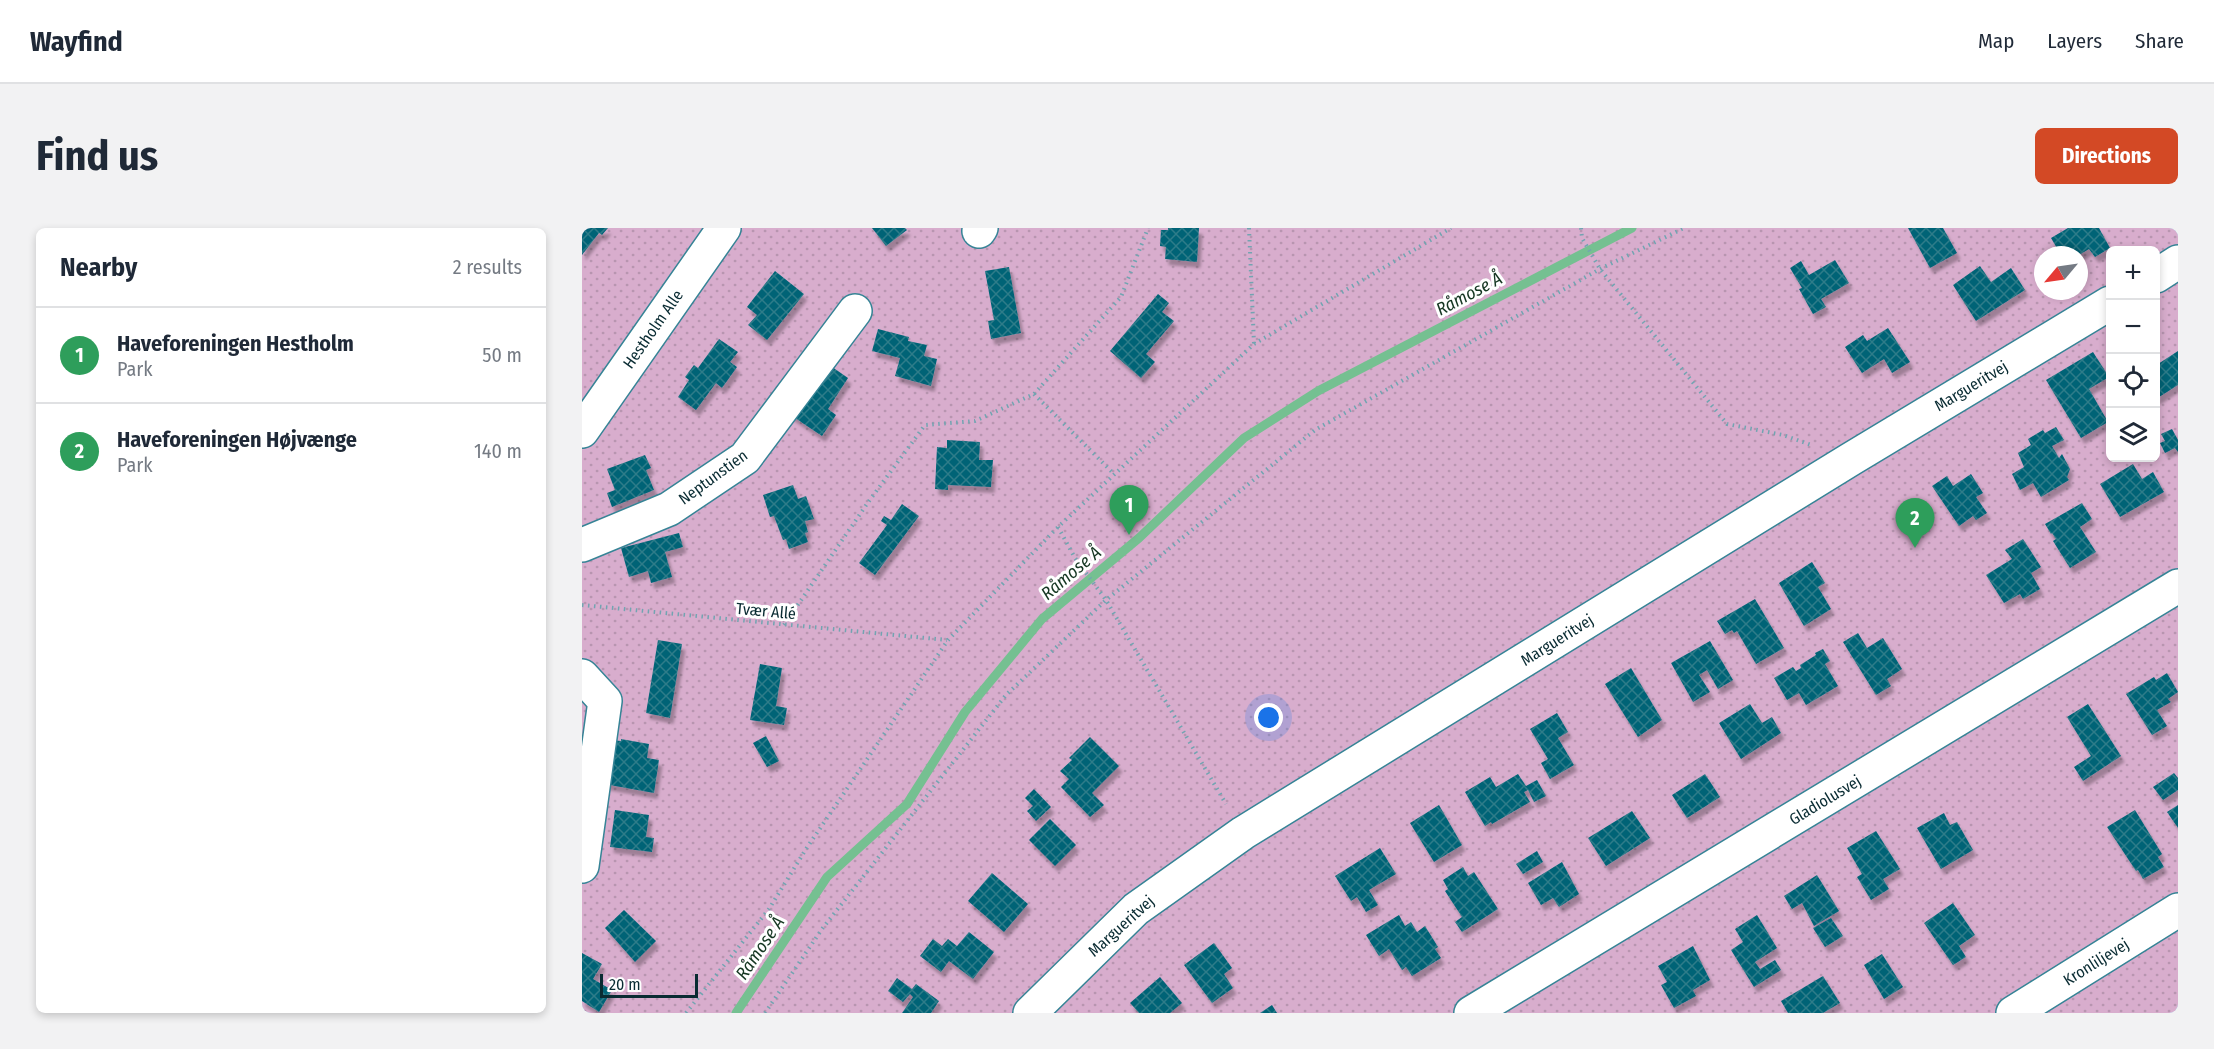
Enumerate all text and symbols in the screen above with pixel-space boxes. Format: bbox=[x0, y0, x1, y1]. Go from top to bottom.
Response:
text: Wayfind bbox=[30, 25, 123, 58]
text: Map bbox=[1978, 28, 2014, 54]
text: Layers bbox=[2047, 28, 2102, 54]
text: Share bbox=[2135, 28, 2184, 54]
button: Directions bbox=[2035, 128, 2178, 184]
text: Find us bbox=[36, 131, 158, 181]
north arrow bbox=[2034, 246, 2088, 300]
map controls bbox=[2106, 246, 2160, 462]
button: + bbox=[2106, 246, 2160, 300]
text: Nearby bbox=[60, 252, 137, 283]
text: 2 results bbox=[453, 255, 522, 279]
water label: Råmose Å bbox=[1432, 267, 1506, 321]
street label: Hestholm Alle bbox=[619, 286, 687, 372]
button: − bbox=[2106, 300, 2160, 354]
text: Haveforeningen Hestholm bbox=[117, 330, 354, 357]
text: 1 bbox=[75, 343, 84, 367]
text: 50 m bbox=[482, 343, 522, 367]
button: locate bbox=[2106, 354, 2160, 408]
text: Park bbox=[117, 357, 153, 381]
street label: Margueritvej bbox=[1931, 357, 2011, 415]
button: layers bbox=[2106, 408, 2160, 462]
text: Haveforeningen Højvænge bbox=[117, 426, 357, 453]
text: 2 bbox=[75, 439, 84, 463]
text: 140 m bbox=[474, 439, 522, 463]
street label: Neptunstien bbox=[675, 446, 751, 508]
text: Park bbox=[117, 453, 153, 477]
pin: 1 bbox=[1110, 486, 1148, 535]
pin: 2 bbox=[1896, 498, 1934, 548]
water label: Råmose Å bbox=[1036, 541, 1106, 604]
street label: Tvær Allé bbox=[735, 599, 797, 623]
street label: Margueritvej bbox=[1517, 610, 1597, 670]
your location bbox=[1254, 703, 1283, 732]
street label: Gladiolusvej bbox=[1786, 771, 1864, 829]
street label: Margueritvej bbox=[1084, 892, 1158, 960]
water label: Råmose Å bbox=[730, 912, 789, 984]
street label: Kronliljevej bbox=[2060, 934, 2132, 990]
scale bar bbox=[600, 971, 698, 998]
text: 20 m bbox=[609, 975, 640, 994]

